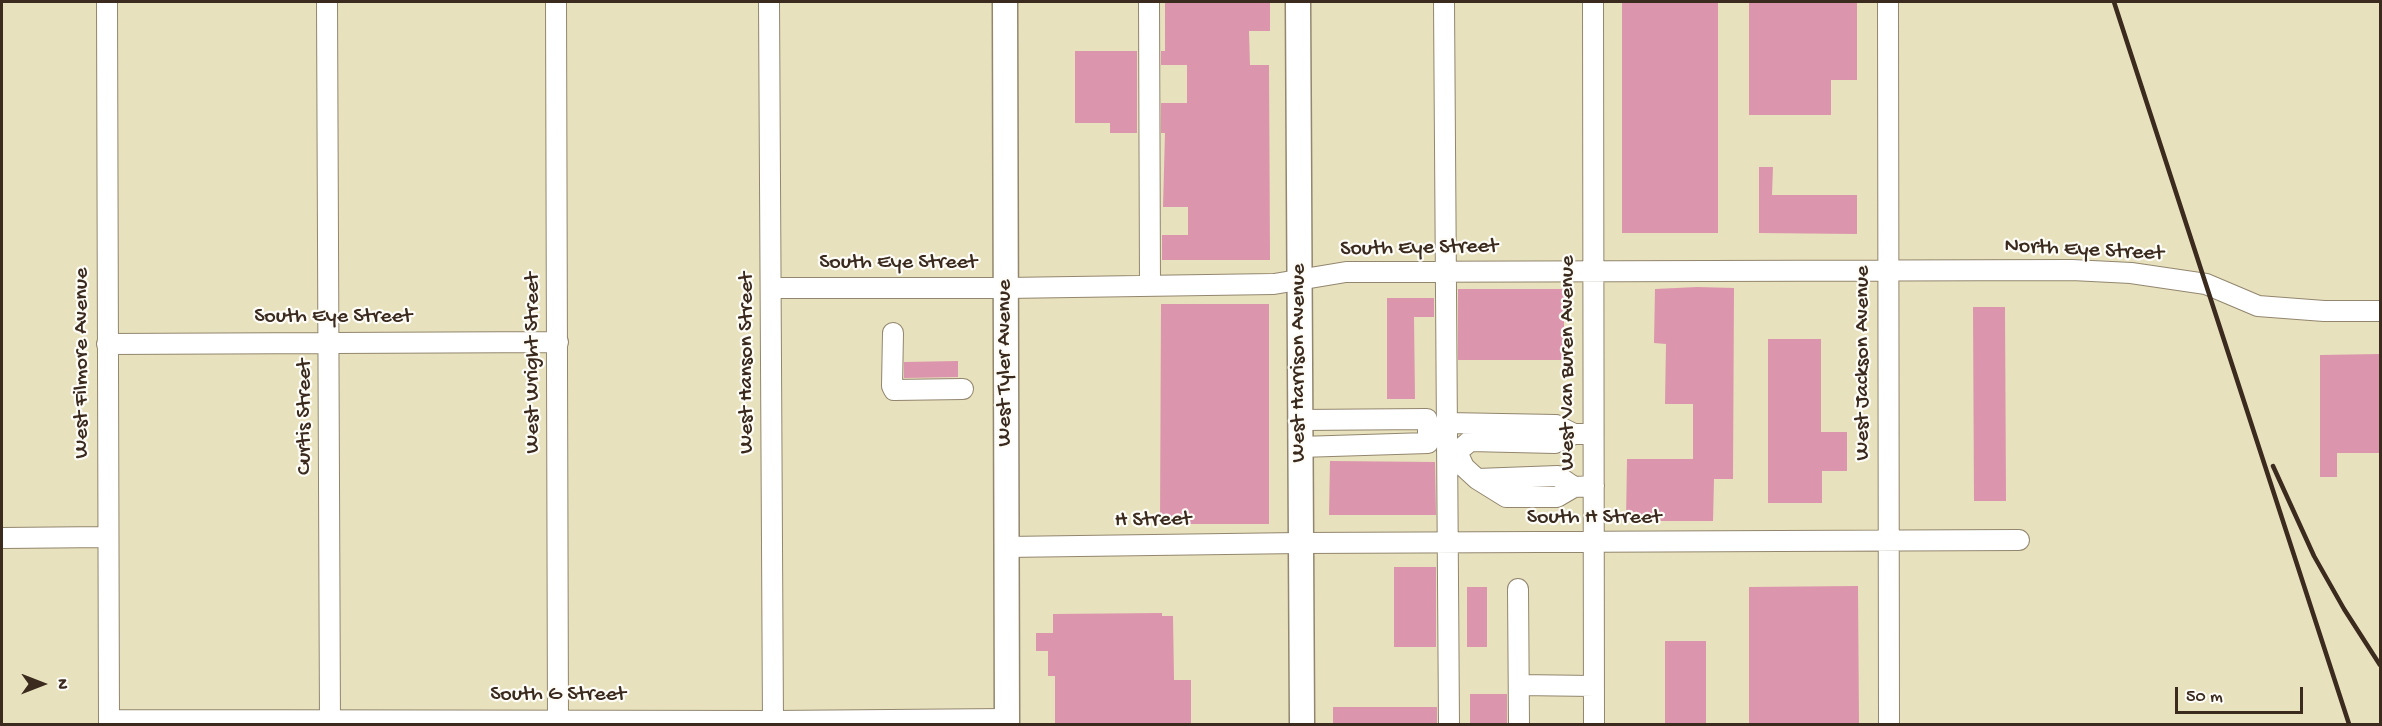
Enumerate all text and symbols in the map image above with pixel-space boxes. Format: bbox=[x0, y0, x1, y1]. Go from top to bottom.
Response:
street label: South Eye Street bbox=[1340, 234, 1498, 264]
street label: North Eye Street bbox=[2004, 234, 2164, 268]
street label: South Eye Street bbox=[819, 251, 977, 277]
street label: West Van Buren Avenue bbox=[1556, 256, 1582, 470]
street label: West Harrison Avenue bbox=[1287, 264, 1313, 462]
street label: West Jackson Avenue bbox=[1851, 266, 1877, 460]
street label: West Filmore Avenue bbox=[70, 268, 96, 458]
street label: West Hanson Street bbox=[735, 272, 761, 454]
street label: West Wright Street bbox=[521, 273, 547, 453]
street label: West Tyler Avenue bbox=[993, 280, 1019, 446]
street label: South Eye Street bbox=[254, 305, 412, 331]
street label: Curtis Street bbox=[293, 359, 319, 475]
street label: South H Street bbox=[1527, 506, 1661, 532]
street label: H Street bbox=[1115, 507, 1191, 535]
north arrow bbox=[12, 654, 72, 714]
scale bar bbox=[2178, 675, 2306, 713]
text: N bbox=[51, 679, 70, 689]
street label: South G Street bbox=[490, 683, 626, 709]
text: 50 m bbox=[2186, 687, 2223, 708]

